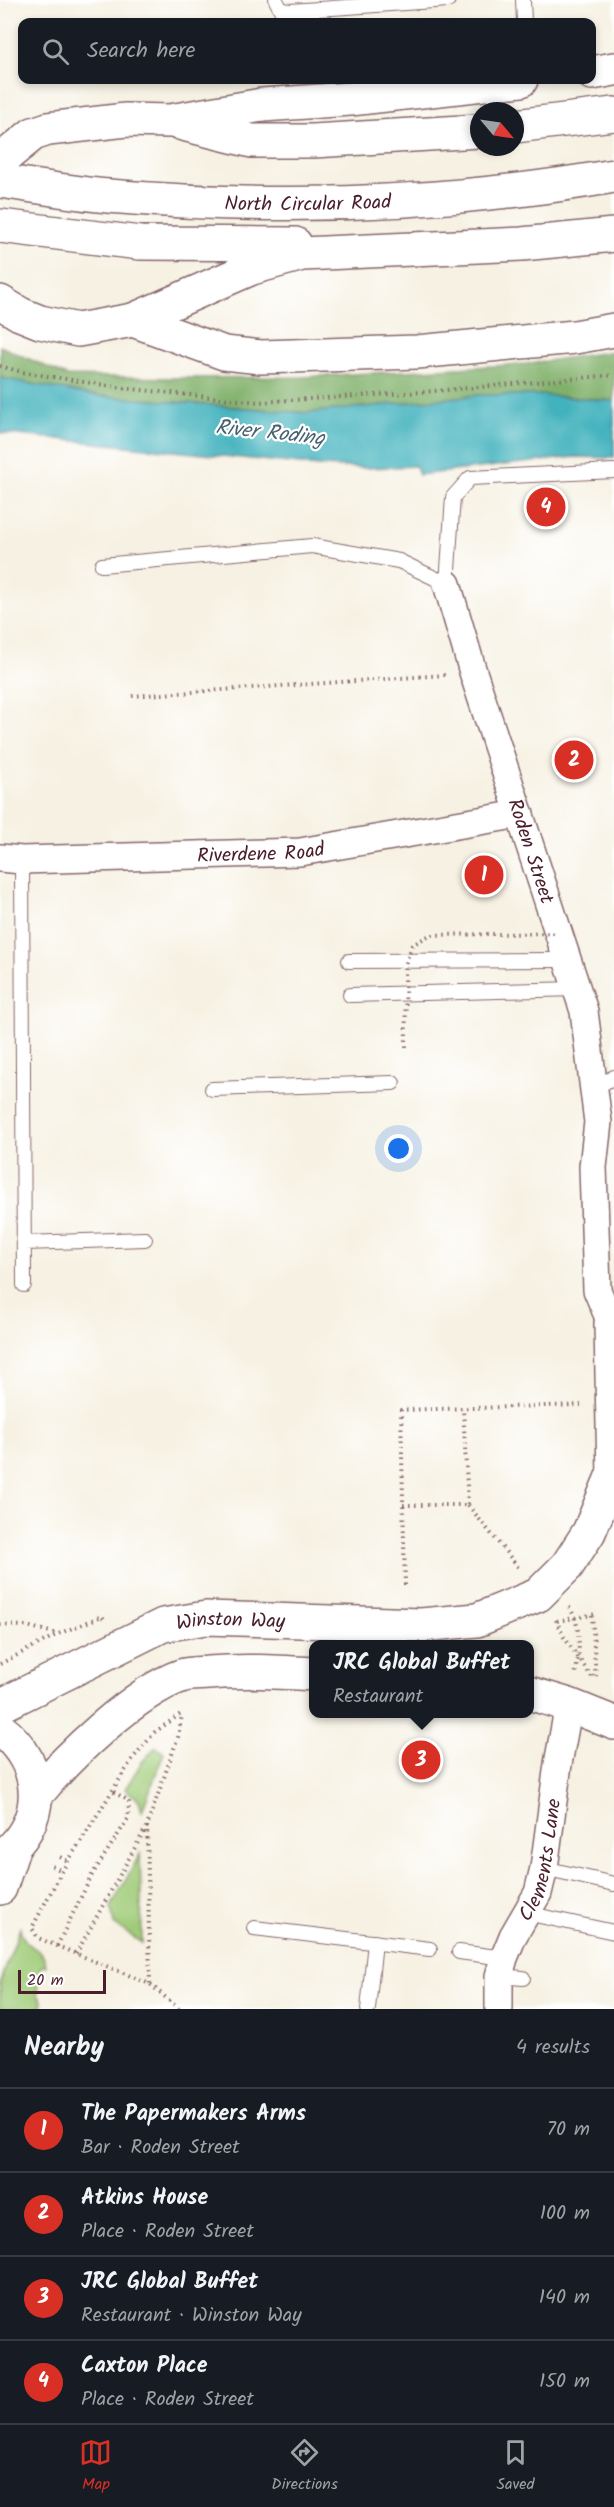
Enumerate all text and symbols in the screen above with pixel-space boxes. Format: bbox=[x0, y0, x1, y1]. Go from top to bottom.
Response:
search box bbox=[18, 18, 596, 84]
text: Search here bbox=[87, 34, 195, 69]
icon: search bbox=[39, 35, 72, 68]
north arrow bbox=[470, 102, 524, 156]
street label: North Circular Road bbox=[224, 187, 393, 222]
water label: River Roding bbox=[214, 411, 327, 456]
pin: 4 bbox=[526, 484, 566, 530]
pin: 2 bbox=[554, 738, 594, 783]
street label: Roden Street bbox=[497, 795, 562, 909]
street label: Riverdene Road bbox=[197, 834, 328, 873]
pin: 1 bbox=[464, 852, 504, 898]
your location bbox=[384, 1134, 413, 1163]
street label: Winston Way bbox=[174, 1604, 286, 1641]
popup bbox=[309, 1640, 534, 1718]
text: JRC Global Buffet bbox=[333, 1646, 510, 1681]
text: Restaurant bbox=[333, 1681, 423, 1713]
pin: 3 bbox=[402, 1738, 440, 1782]
street label: Clements Lane bbox=[511, 1797, 571, 1928]
scale bar bbox=[18, 1967, 106, 1994]
text: 20 m bbox=[27, 1968, 63, 1993]
text: Nearby bbox=[24, 2027, 104, 2069]
text: 4 results bbox=[516, 2032, 590, 2064]
text: The Papermakers Arms bbox=[81, 2097, 306, 2132]
text: 1 bbox=[40, 2114, 47, 2146]
text: 70 m bbox=[547, 2114, 590, 2146]
text: Bar · Roden Street bbox=[81, 2132, 240, 2164]
text: Atkins House bbox=[81, 2181, 208, 2216]
text: 2 bbox=[38, 2198, 49, 2230]
text: 100 m bbox=[540, 2198, 590, 2230]
text: Place · Roden Street bbox=[81, 2216, 254, 2248]
text: JRC Global Buffet bbox=[81, 2265, 258, 2300]
text: 3 bbox=[38, 2282, 49, 2314]
text: 140 m bbox=[539, 2282, 590, 2314]
text: Restaurant · Winston Way bbox=[81, 2300, 302, 2332]
text: Caxton Place bbox=[81, 2349, 207, 2384]
text: 4 bbox=[38, 2366, 49, 2398]
text: 150 m bbox=[539, 2366, 590, 2398]
text: Place · Roden Street bbox=[81, 2384, 254, 2416]
tab: Map bbox=[79, 2436, 112, 2497]
tab: Directions bbox=[271, 2436, 338, 2497]
tab: Saved bbox=[497, 2436, 535, 2497]

